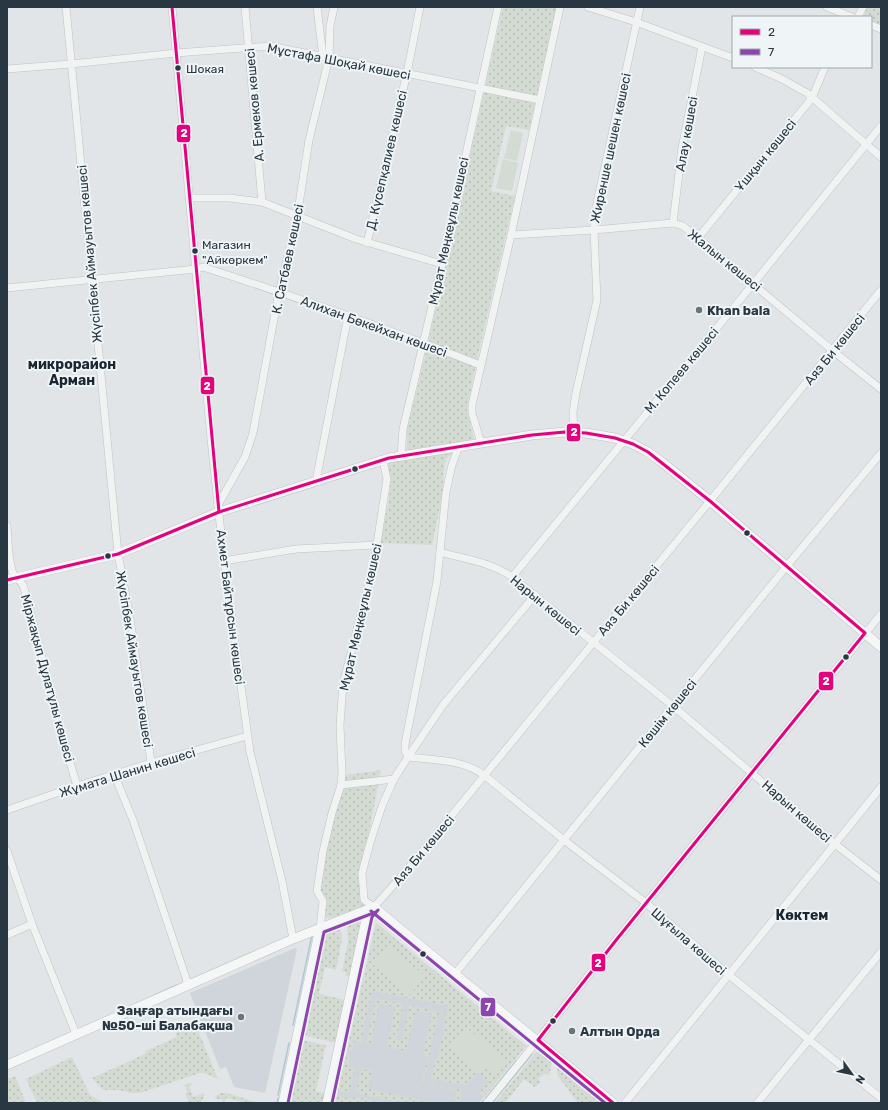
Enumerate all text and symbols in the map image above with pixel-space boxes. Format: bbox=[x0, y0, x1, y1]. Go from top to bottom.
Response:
legend bbox=[732, 16, 872, 68]
text: 2 bbox=[768, 25, 775, 39]
street label: Мұстафа Шоқай көшесі bbox=[266, 40, 412, 83]
text: 7 bbox=[768, 45, 774, 59]
street label: А. Ермеков көшесі bbox=[242, 48, 267, 162]
place label: Шокая bbox=[186, 62, 224, 76]
marker: Шокая bbox=[173, 63, 183, 73]
street label: Жиренше шешен көшесі bbox=[587, 72, 634, 224]
street label: Д. Күсепқалиев көшесі bbox=[363, 89, 410, 231]
street label: Алау көшесі bbox=[673, 95, 700, 173]
street label: Ұшқын көшесі bbox=[732, 116, 799, 194]
line badge: 2 bbox=[176, 124, 191, 143]
text: 2 bbox=[180, 127, 188, 140]
street label: Мұрат Мөңкеұлы көшесі bbox=[425, 156, 472, 306]
street label: Жүсіпбек Аймауытов көшесі bbox=[74, 164, 105, 344]
street label: К. Сатбаев көшесі bbox=[269, 203, 306, 315]
street label: Жалын көшесі bbox=[685, 226, 764, 295]
place label: Магазин "Айкөркем" bbox=[202, 238, 268, 267]
marker: Магазин "Айкөркем" bbox=[190, 246, 200, 256]
street label: Алихан Бөкейхан көшесі bbox=[299, 293, 449, 360]
place label: Khan bala bbox=[707, 303, 770, 318]
marker: Khan bala bbox=[694, 305, 704, 315]
street label: Аяз Би көшесі bbox=[801, 311, 868, 388]
street label: М. Копеев көшесі bbox=[641, 324, 722, 416]
district label: микрорайон Арман bbox=[28, 356, 116, 389]
line badge: 2 bbox=[200, 376, 215, 395]
text: 2 bbox=[203, 380, 211, 393]
line badge: 2 bbox=[566, 423, 581, 442]
text: 2 bbox=[570, 426, 578, 439]
unlabelled marker bbox=[350, 464, 360, 474]
unlabelled marker bbox=[742, 528, 752, 538]
street label: Ахмет Байтұрсын көшесі bbox=[214, 529, 247, 685]
street label: Мұрат Мөңкеұлы көшесі bbox=[336, 542, 385, 692]
unlabelled marker bbox=[103, 551, 113, 561]
street label: Аяз Би көшесі bbox=[595, 562, 662, 639]
street label: Жүсіпбек Аймауытов көшесі bbox=[113, 570, 156, 748]
street label: Нарын көшесі bbox=[507, 572, 584, 639]
street label: Міржақып Дұлатұлы көшесі bbox=[18, 593, 77, 764]
unlabelled marker bbox=[841, 652, 851, 662]
line badge: 2 bbox=[818, 671, 834, 691]
text: 2 bbox=[822, 675, 830, 688]
street label: Көшім көшесі bbox=[635, 676, 699, 750]
street label: Жұмата Шанин көшесі bbox=[57, 745, 197, 800]
street label: Нарын көшесі bbox=[759, 777, 834, 846]
street label: Аяз Би көшесі bbox=[390, 812, 457, 889]
street label: Шұғыла көшесі bbox=[648, 905, 729, 978]
district label: Көктем bbox=[776, 907, 828, 924]
unlabelled marker bbox=[418, 949, 428, 959]
line badge: 2 bbox=[591, 953, 606, 972]
text: 2 bbox=[594, 957, 602, 970]
line badge: 7 bbox=[480, 997, 496, 1017]
text: 7 bbox=[485, 1001, 492, 1014]
place label: Заңғар атындағы №50-ші Балабақша bbox=[102, 1003, 233, 1033]
marker: Заңғар атындағы №50-ші Балабақша bbox=[236, 1012, 246, 1022]
unlabelled marker bbox=[548, 1016, 558, 1026]
place label: Алтын Орда bbox=[580, 1024, 660, 1039]
marker: Алтын Орда bbox=[567, 1026, 577, 1036]
north arrow bbox=[832, 1054, 872, 1094]
text: N bbox=[852, 1072, 868, 1086]

